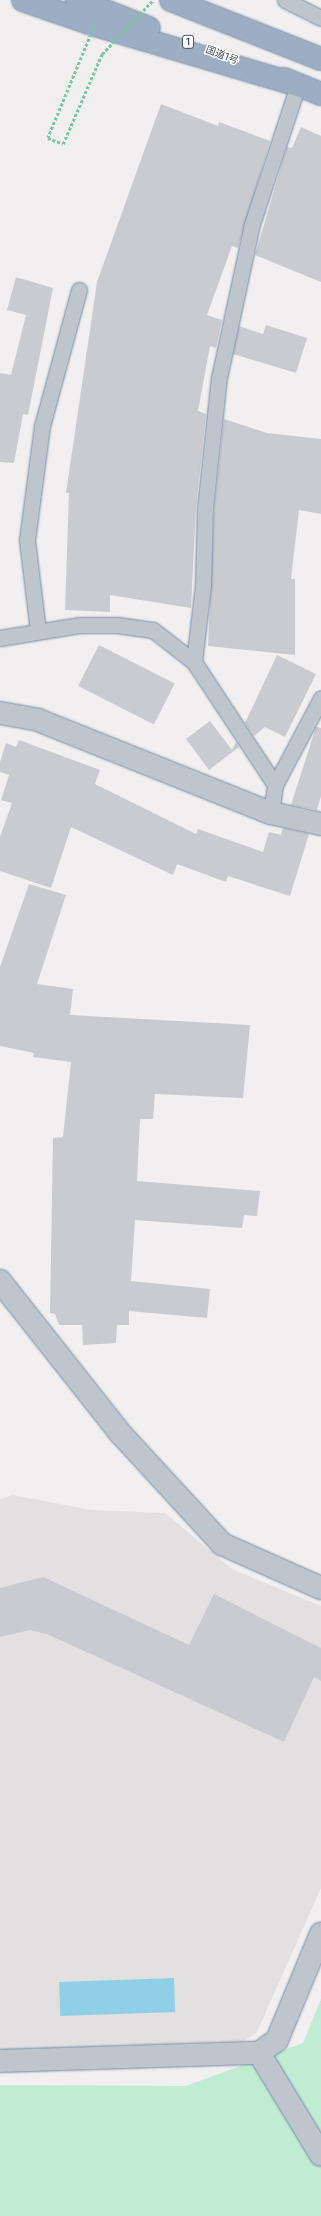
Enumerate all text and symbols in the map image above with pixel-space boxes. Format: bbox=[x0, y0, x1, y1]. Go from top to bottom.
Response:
road number: 1 bbox=[182, 35, 194, 49]
street label: 国道1号 bbox=[204, 43, 240, 67]

